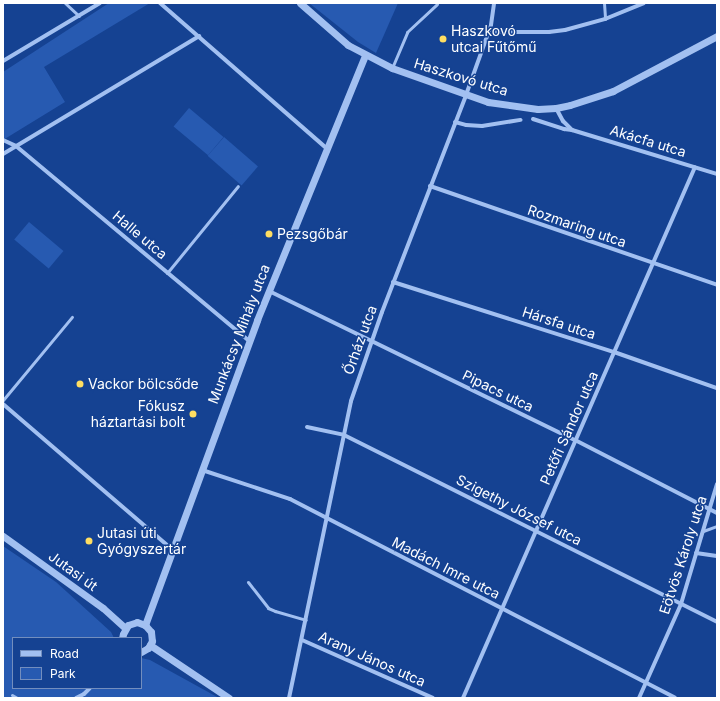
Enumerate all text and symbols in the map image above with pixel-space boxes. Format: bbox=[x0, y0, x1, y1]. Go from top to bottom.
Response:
place label: Haszkovó utcai Fűtőmű bbox=[451, 23, 536, 56]
marker: Haszkovó utcai Fűtőmű bbox=[438, 34, 448, 44]
street label: Haszkovó utca bbox=[412, 55, 510, 99]
street label: Akácfa utca bbox=[608, 121, 688, 161]
street label: Rozmaring utca bbox=[525, 201, 629, 251]
street label: Halle utca bbox=[109, 207, 171, 263]
place label: Pezsgőbár bbox=[277, 226, 348, 242]
marker: Pezsgőbár bbox=[264, 229, 274, 239]
street label: Munkácsy Mihály utca bbox=[205, 262, 273, 406]
street label: Őrház utca bbox=[340, 303, 380, 377]
street label: Hársfa utca bbox=[520, 303, 598, 343]
street label: Pipacs utca bbox=[460, 367, 536, 415]
street label: Petőfi Sándor utca bbox=[536, 369, 602, 487]
place label: Vackor bölcsőde bbox=[88, 376, 199, 392]
marker: Vackor bölcsőde bbox=[75, 379, 85, 389]
place label: Fókusz háztartási bolt bbox=[91, 398, 185, 430]
marker: Fókusz háztartási bolt bbox=[188, 409, 198, 419]
street label: Szigethy József utca bbox=[453, 471, 585, 549]
street label: Eötvös Károly utca bbox=[656, 494, 710, 616]
place label: Jutasi úti Gyógyszertár bbox=[97, 525, 186, 558]
street label: Madách Imre utca bbox=[389, 533, 503, 603]
marker: Jutasi úti Gyógyszertár bbox=[84, 536, 94, 546]
street label: Jutasi út bbox=[45, 548, 101, 594]
street label: Arany János utca bbox=[316, 628, 428, 690]
legend bbox=[12, 637, 142, 689]
text: Road bbox=[50, 646, 79, 661]
text: Park bbox=[50, 666, 76, 681]

